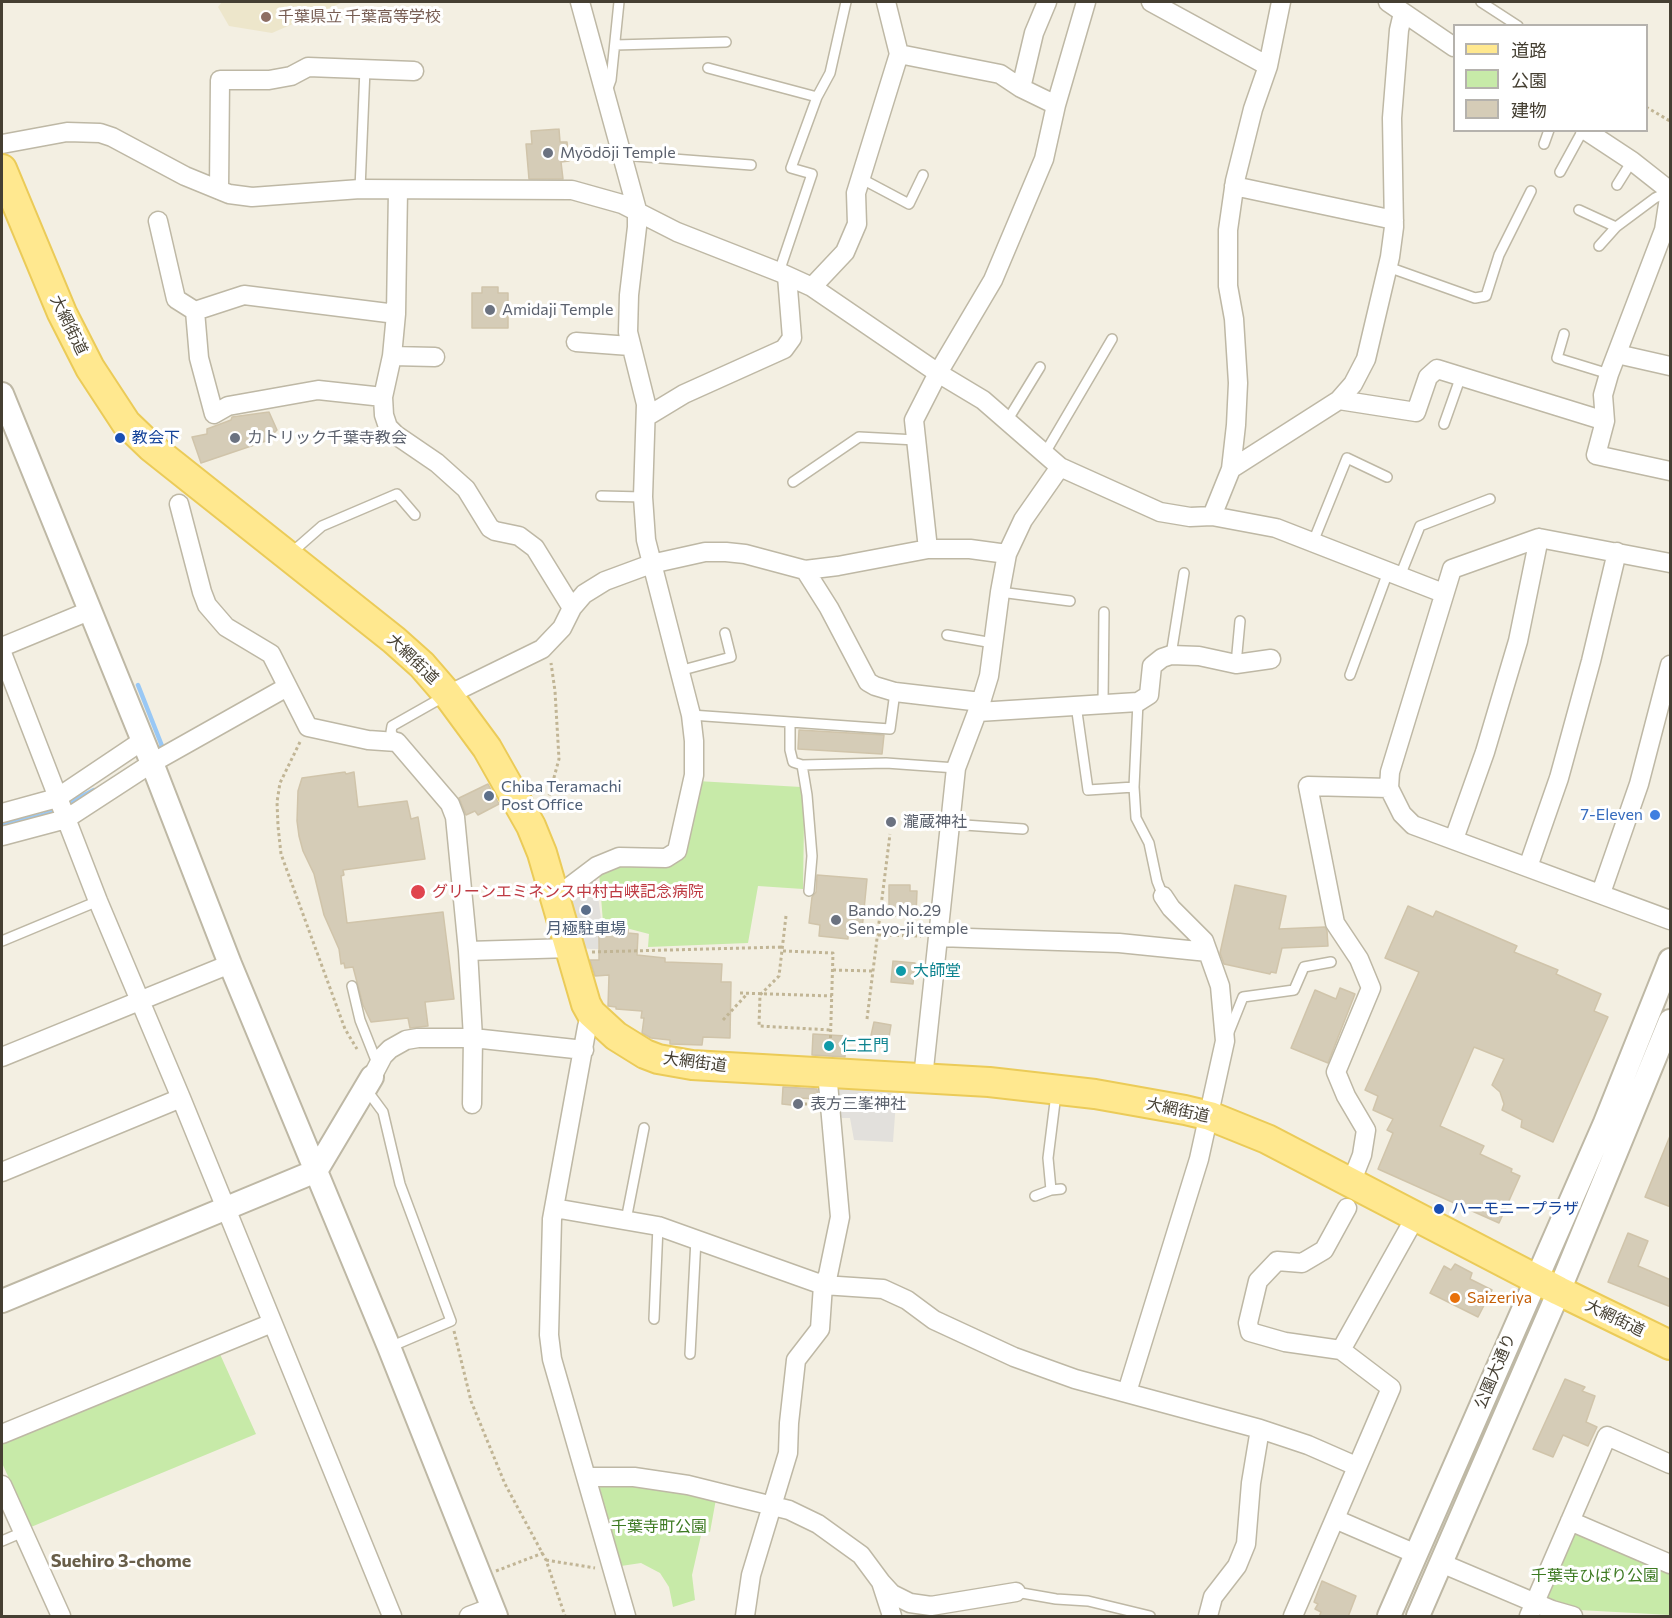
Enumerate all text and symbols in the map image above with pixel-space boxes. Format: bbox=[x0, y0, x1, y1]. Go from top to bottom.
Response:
place label: 千葉県立 千葉高等学校 bbox=[278, 7, 441, 27]
marker: 千葉県立 千葉高等学校 bbox=[259, 10, 273, 24]
legend bbox=[1453, 24, 1648, 132]
text: 道路 bbox=[1511, 39, 1547, 61]
text: 公園 bbox=[1511, 69, 1547, 91]
text: 建物 bbox=[1511, 99, 1547, 121]
place label: Myōdōji Temple bbox=[560, 143, 676, 163]
marker: Myōdōji Temple bbox=[541, 146, 555, 160]
street label: 大網街道 bbox=[46, 292, 92, 358]
place label: Amidaji Temple bbox=[502, 300, 613, 320]
marker: Amidaji Temple bbox=[483, 303, 497, 317]
place label: 教会下 bbox=[132, 428, 180, 448]
place label: カトリック千葉寺教会 bbox=[247, 428, 407, 448]
marker: 教会下 bbox=[113, 431, 127, 445]
marker: カトリック千葉寺教会 bbox=[228, 431, 242, 445]
street label: 大網街道 bbox=[383, 630, 443, 688]
place label: Chiba Teramachi Post Office bbox=[501, 777, 622, 815]
marker: Chiba Teramachi Post Office bbox=[482, 789, 496, 803]
place label: 7-Eleven bbox=[1580, 805, 1643, 825]
marker: 7-Eleven bbox=[1648, 808, 1662, 822]
place label: 瀧蔵神社 bbox=[903, 812, 967, 832]
marker: 瀧蔵神社 bbox=[884, 815, 898, 829]
place label: グリーンエミネンス中村古峡記念病院 bbox=[432, 882, 704, 902]
marker: グリーンエミネンス中村古峡記念病院 bbox=[409, 883, 427, 901]
place label: Bando No.29 Sen-yo-ji temple bbox=[848, 901, 968, 939]
marker: 月極駐車場 bbox=[579, 903, 593, 917]
marker: Bando No.29 Sen-yo-ji temple bbox=[829, 913, 843, 927]
place label: 月極駐車場 bbox=[546, 919, 626, 939]
place label: 大師堂 bbox=[913, 961, 961, 981]
marker: 大師堂 bbox=[894, 964, 908, 978]
place label: 仁王門 bbox=[841, 1036, 889, 1056]
marker: 仁王門 bbox=[822, 1039, 836, 1053]
street label: 大網街道 bbox=[662, 1049, 728, 1075]
place label: 表方三峯神社 bbox=[810, 1094, 906, 1114]
street label: 大網街道 bbox=[1145, 1094, 1211, 1126]
marker: 表方三峯神社 bbox=[791, 1097, 805, 1111]
place label: ハーモニープラザ bbox=[1451, 1199, 1579, 1219]
marker: ハーモニープラザ bbox=[1432, 1202, 1446, 1216]
place label: Saizeriya bbox=[1467, 1288, 1532, 1308]
marker: Saizeriya bbox=[1448, 1291, 1462, 1305]
street label: 大網街道 bbox=[1582, 1295, 1648, 1341]
street label: 公園大通り bbox=[1471, 1330, 1519, 1412]
park label: 千葉寺町公園 bbox=[611, 1517, 707, 1537]
district label: Suehiro 3-chome bbox=[51, 1550, 191, 1572]
park label: 千葉寺ひばり公園 bbox=[1531, 1566, 1659, 1586]

